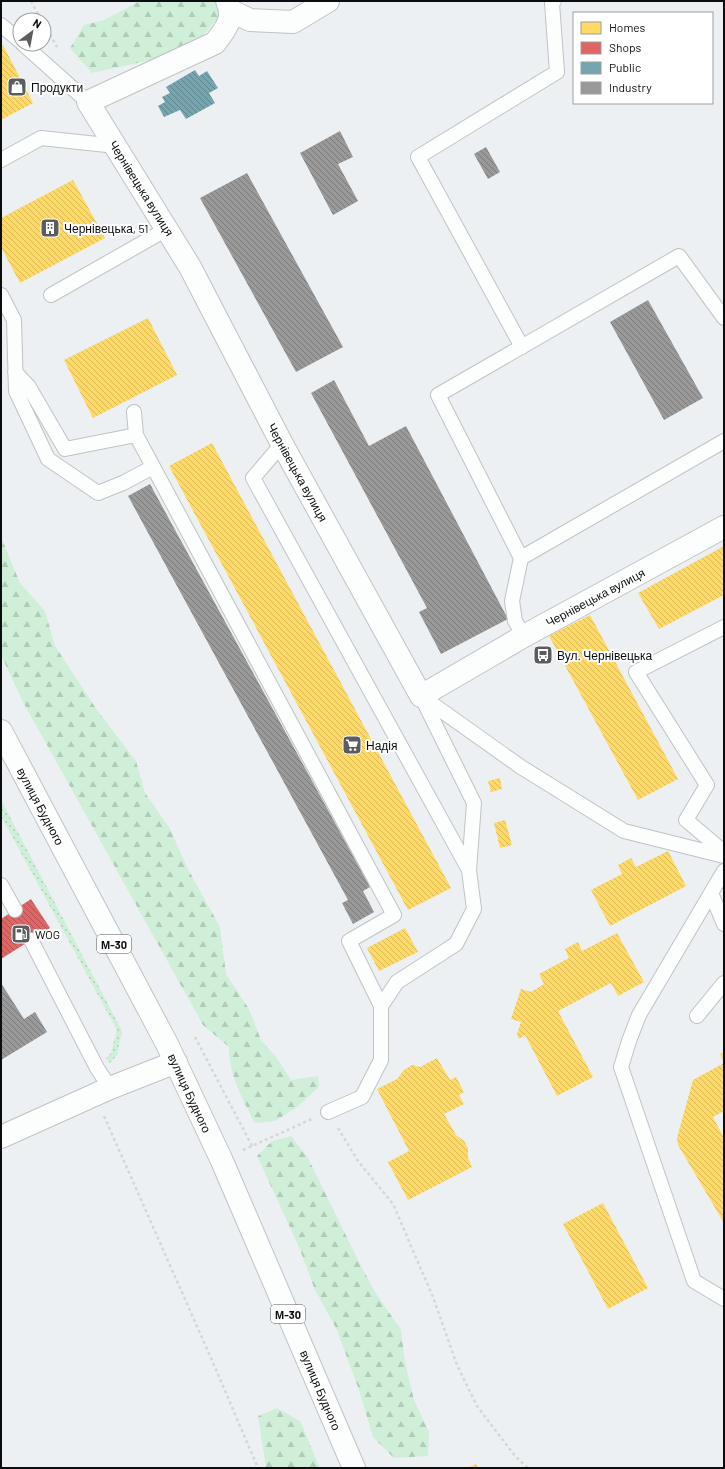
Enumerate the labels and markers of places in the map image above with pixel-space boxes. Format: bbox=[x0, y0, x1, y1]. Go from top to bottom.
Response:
shop icon: Продукти bbox=[6, 76, 28, 98]
place label: Продукти bbox=[31, 80, 83, 95]
building icon: Чернівецька, 51 bbox=[39, 217, 61, 239]
place label: Чернівецька, 51 bbox=[64, 221, 148, 236]
bus stop icon: Вул. Чернівецька bbox=[532, 644, 554, 666]
place label: Вул. Чернівецька bbox=[557, 648, 653, 663]
supermarket icon: Надія bbox=[341, 734, 363, 756]
place label: Надія bbox=[366, 738, 398, 753]
fuel station icon: WOG bbox=[10, 923, 32, 945]
place label: WOG bbox=[35, 927, 60, 941]

